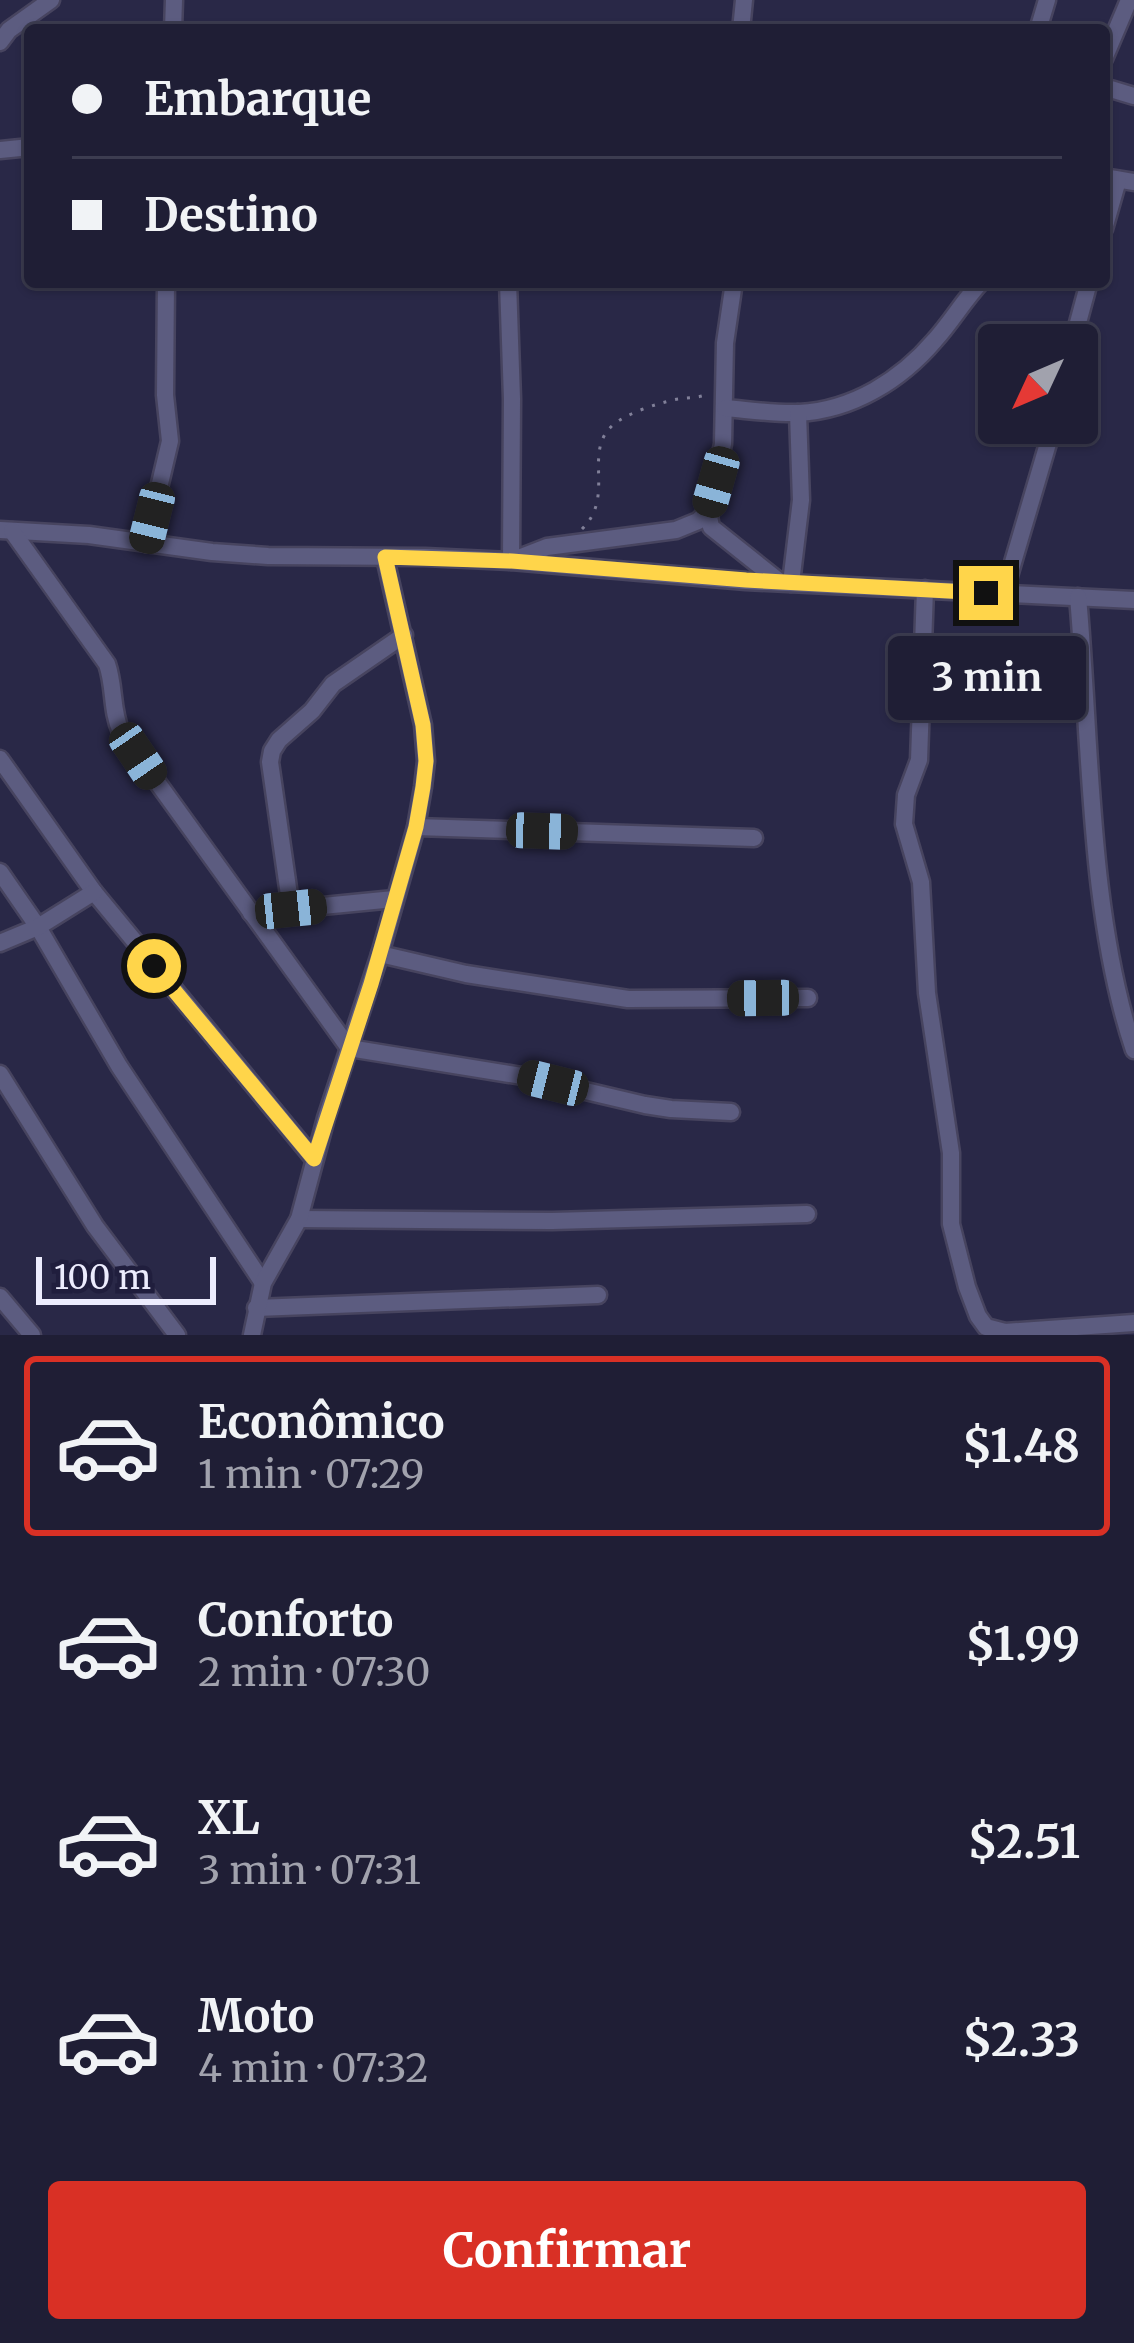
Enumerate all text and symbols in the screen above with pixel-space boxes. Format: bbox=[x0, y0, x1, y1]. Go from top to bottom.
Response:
text: Embarque bbox=[144, 71, 371, 127]
text: Destino bbox=[144, 187, 318, 243]
north arrow bbox=[978, 324, 1098, 444]
map controls bbox=[978, 324, 1098, 444]
car bbox=[689, 442, 743, 522]
car bbox=[126, 479, 178, 557]
route end bbox=[959, 566, 1013, 620]
callout: 3 min bbox=[887, 635, 1085, 719]
text: 3 min bbox=[932, 653, 1042, 702]
car bbox=[103, 716, 173, 796]
car bbox=[505, 812, 579, 850]
car bbox=[253, 887, 329, 931]
route start bbox=[127, 939, 181, 993]
car bbox=[727, 979, 799, 1017]
car bbox=[514, 1057, 592, 1109]
scale bar bbox=[36, 1251, 216, 1304]
text: 100 m bbox=[54, 1257, 151, 1298]
icon: car bbox=[54, 1392, 162, 1500]
text: Econômico bbox=[198, 1394, 445, 1450]
text: $1.48 bbox=[962, 1418, 1080, 1474]
text: 1 min · 07:29 bbox=[198, 1450, 424, 1499]
icon: car bbox=[54, 1590, 162, 1698]
text: Conforto bbox=[198, 1592, 393, 1648]
text: $1.99 bbox=[965, 1616, 1080, 1672]
text: 2 min · 07:30 bbox=[198, 1648, 430, 1697]
icon: car bbox=[54, 1788, 162, 1896]
text: XL bbox=[198, 1790, 260, 1846]
text: $2.51 bbox=[967, 1814, 1080, 1870]
text: 3 min · 07:31 bbox=[198, 1846, 421, 1895]
icon: car bbox=[54, 1986, 162, 2094]
text: Moto bbox=[198, 1988, 314, 2044]
text: $2.33 bbox=[962, 2012, 1080, 2068]
text: 4 min · 07:32 bbox=[198, 2044, 428, 2093]
button: Confirmar bbox=[48, 2181, 1086, 2319]

